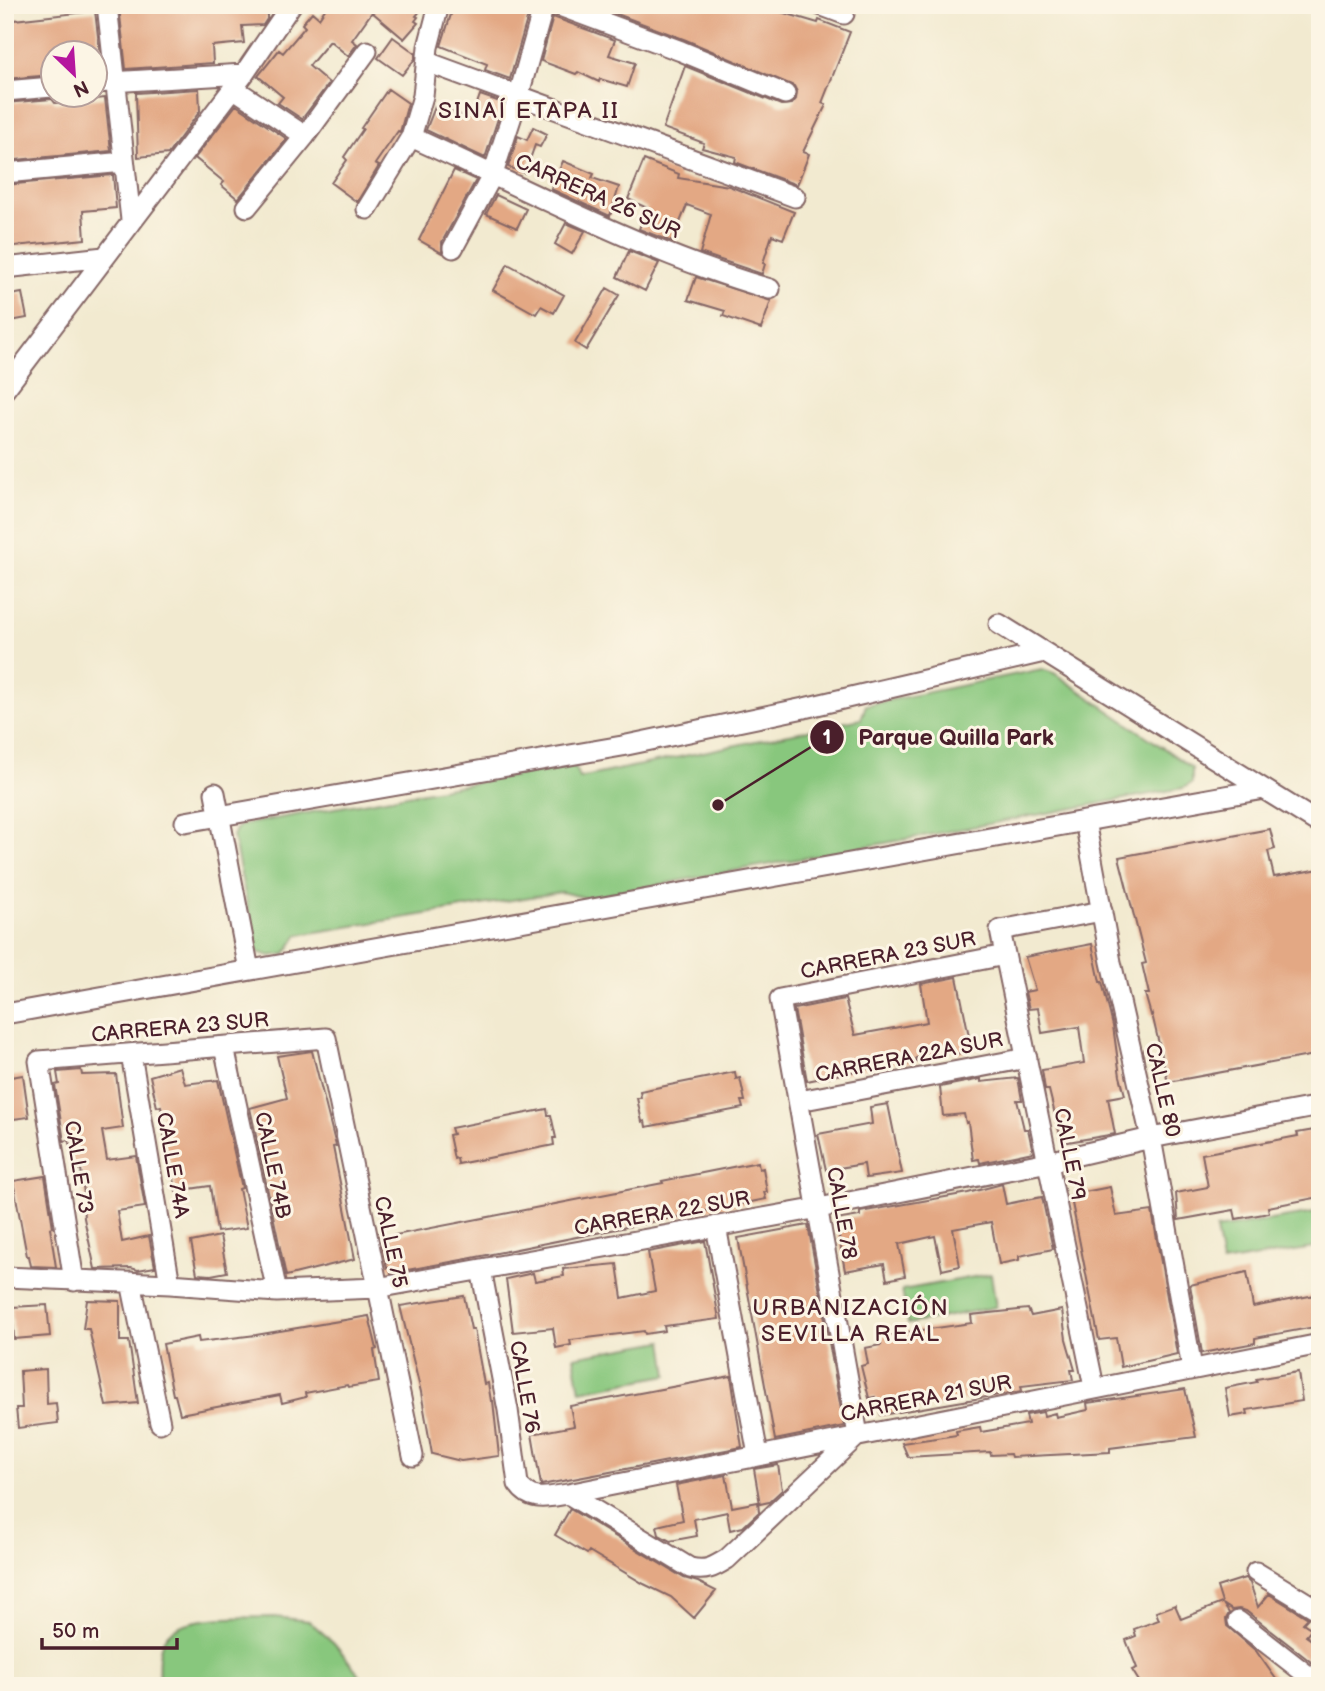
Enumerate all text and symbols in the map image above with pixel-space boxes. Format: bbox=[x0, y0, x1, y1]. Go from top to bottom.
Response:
north arrow bbox=[38, 38, 108, 108]
text: N bbox=[69, 75, 92, 101]
district label: SINAÍ ETAPA II bbox=[438, 97, 620, 125]
street label: CARRERA 26 SUR bbox=[511, 149, 684, 244]
callout: Parque Quilla Park bbox=[809, 715, 1067, 759]
text: Parque Quilla Park bbox=[858, 724, 1054, 752]
text: 1 bbox=[823, 725, 831, 750]
street label: CARRERA 23 SUR bbox=[798, 926, 978, 985]
street label: CARRERA 23 SUR bbox=[90, 1007, 270, 1048]
street label: CARRERA 22A SUR bbox=[813, 1027, 1005, 1088]
street label: CALLE 80 bbox=[1140, 1041, 1185, 1140]
street label: CALLE 79 bbox=[1048, 1106, 1091, 1202]
street label: CALLE 74B bbox=[249, 1109, 296, 1221]
street label: CALLE 74A bbox=[151, 1110, 194, 1220]
street label: CALLE 73 bbox=[59, 1119, 98, 1216]
street label: CALLE 78 bbox=[821, 1165, 862, 1261]
street label: CARRERA 22 SUR bbox=[572, 1186, 752, 1241]
street label: CALLE 75 bbox=[369, 1194, 412, 1290]
district label: URBANIZACIÓN SEVILLA REAL bbox=[752, 1294, 950, 1348]
street label: CALLE 76 bbox=[504, 1339, 545, 1436]
street label: CARRERA 21 SUR bbox=[839, 1370, 1014, 1427]
scale bar bbox=[42, 1607, 177, 1651]
text: 50 m bbox=[52, 1619, 99, 1644]

